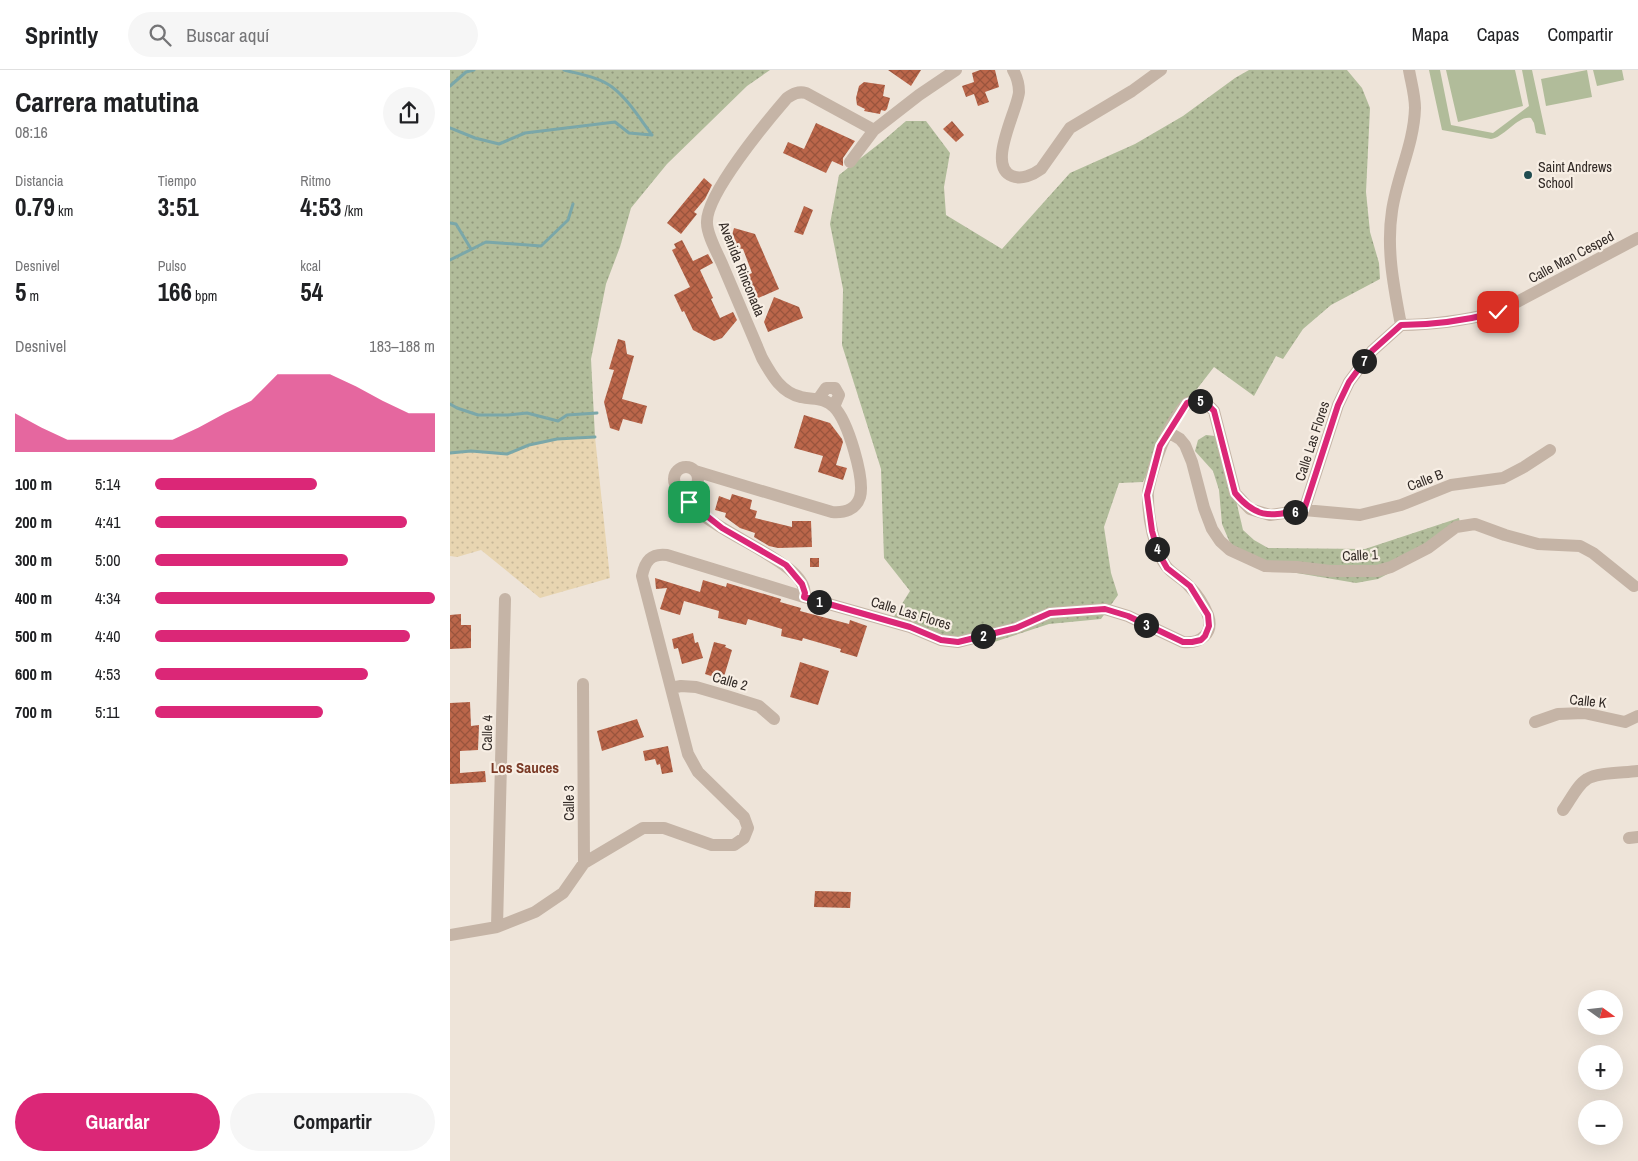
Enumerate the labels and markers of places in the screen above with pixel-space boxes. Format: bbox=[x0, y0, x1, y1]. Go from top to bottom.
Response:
place label: Saint Andrews School bbox=[1538, 158, 1612, 192]
marker: Saint Andrews School bbox=[1522, 169, 1534, 181]
pin bbox=[1477, 291, 1519, 333]
pin: 7 bbox=[1352, 348, 1376, 374]
pin: 5 bbox=[1188, 388, 1212, 414]
pin bbox=[668, 481, 710, 523]
pin: 6 bbox=[1282, 500, 1308, 524]
pin: 4 bbox=[1144, 536, 1170, 562]
pin: 1 bbox=[806, 590, 832, 614]
pin: 3 bbox=[1134, 612, 1158, 638]
pin: 2 bbox=[970, 624, 996, 648]

